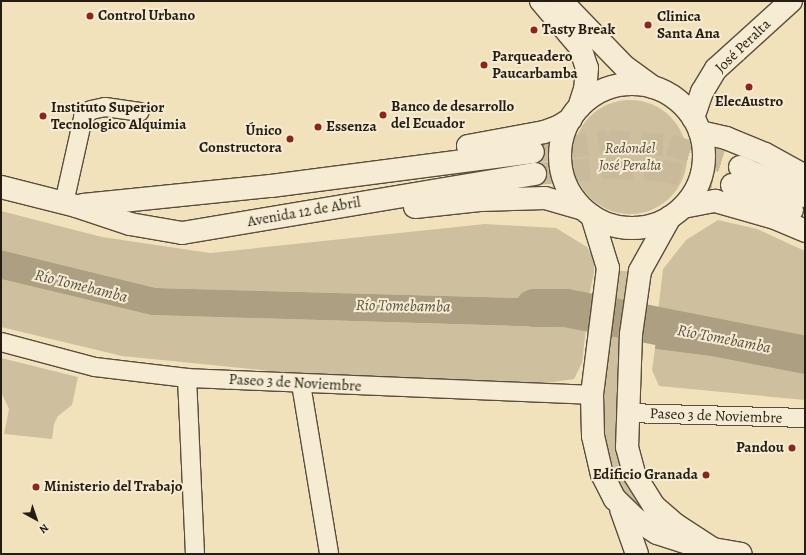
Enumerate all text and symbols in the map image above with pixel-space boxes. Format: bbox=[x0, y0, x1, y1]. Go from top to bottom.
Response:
place label: Control Urbano bbox=[98, 7, 195, 25]
place label: Clinica Santa Ana bbox=[657, 7, 720, 42]
marker: Control Urbano bbox=[85, 11, 95, 21]
street label: José Peralta bbox=[712, 15, 774, 77]
marker: Clinica Santa Ana bbox=[642, 19, 654, 31]
place label: Tasty Break bbox=[542, 21, 615, 39]
marker: Tasty Break bbox=[529, 25, 539, 35]
place label: Parqueadero Paucarbamba bbox=[492, 47, 578, 82]
marker: Parqueadero Paucarbamba bbox=[479, 60, 489, 70]
marker: ElecAustro bbox=[744, 82, 754, 92]
place label: ElecAustro bbox=[715, 93, 783, 111]
place label: Banco de desarrollo del Ecuador bbox=[391, 97, 514, 132]
place label: Instituto Superior Tecnologico Alquimia bbox=[51, 98, 186, 133]
marker: Banco de desarrollo del Ecuador bbox=[378, 110, 388, 120]
marker: Instituto Superior Tecnologico Alquimia bbox=[38, 111, 48, 121]
place label: Essenza bbox=[326, 118, 377, 136]
place label: Único Constructora bbox=[199, 121, 282, 156]
marker: Essenza bbox=[313, 122, 323, 132]
marker: Único Constructora bbox=[285, 134, 295, 144]
park label: Redondel José Peralta bbox=[599, 139, 661, 174]
street label: Avenida 12 de Abril bbox=[246, 193, 362, 231]
water label: Río Tomebamba bbox=[33, 265, 129, 307]
water label: Río Tomebamba bbox=[355, 296, 451, 316]
water label: Río Tomebamba bbox=[676, 321, 772, 357]
street label: Paseo 3 de Noviembre bbox=[228, 371, 362, 395]
street label: Paseo 3 de Noviembre bbox=[649, 405, 783, 427]
place label: Pandou bbox=[736, 439, 784, 457]
marker: Pandou bbox=[787, 443, 797, 453]
place label: Edificio Granada bbox=[593, 466, 698, 484]
marker: Edificio Granada bbox=[701, 470, 711, 480]
place label: Ministerio del Trabajo bbox=[44, 478, 182, 496]
marker: Ministerio del Trabajo bbox=[31, 482, 41, 492]
north arrow bbox=[16, 499, 56, 539]
text: N bbox=[36, 520, 52, 537]

